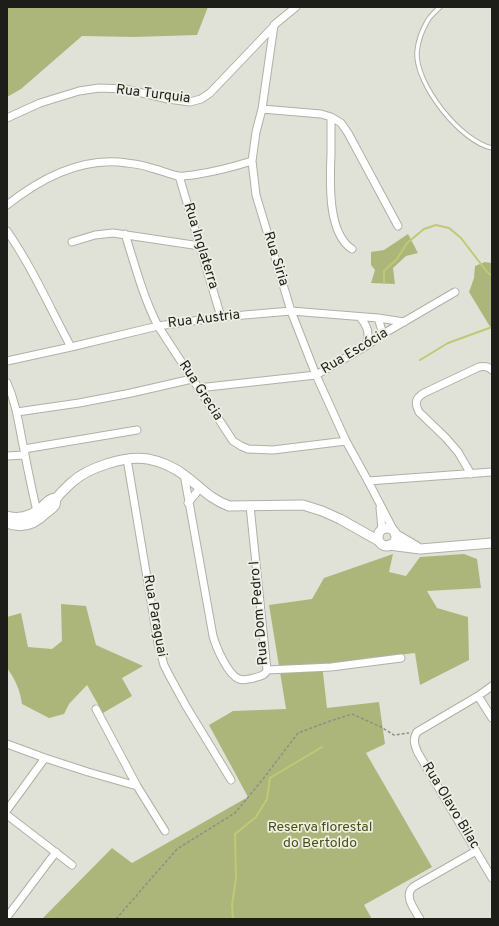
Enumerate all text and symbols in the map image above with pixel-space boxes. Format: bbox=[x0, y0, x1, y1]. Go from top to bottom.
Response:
street label: Rua Turquia bbox=[115, 82, 191, 108]
street label: Rua Inglaterra bbox=[179, 201, 221, 291]
street label: Rua Siria bbox=[259, 230, 291, 288]
street label: Rua Austria bbox=[167, 307, 241, 333]
street label: Rua Escócia bbox=[318, 325, 392, 379]
street label: Rua Grecia bbox=[174, 358, 226, 424]
street label: Rua Dom Pedro I bbox=[247, 560, 273, 666]
street label: Rua Paraguai bbox=[138, 574, 170, 658]
street label: Rua Olavo Bilac bbox=[418, 760, 482, 852]
park label: Reserva florestal do Bertoldo bbox=[268, 820, 372, 852]

